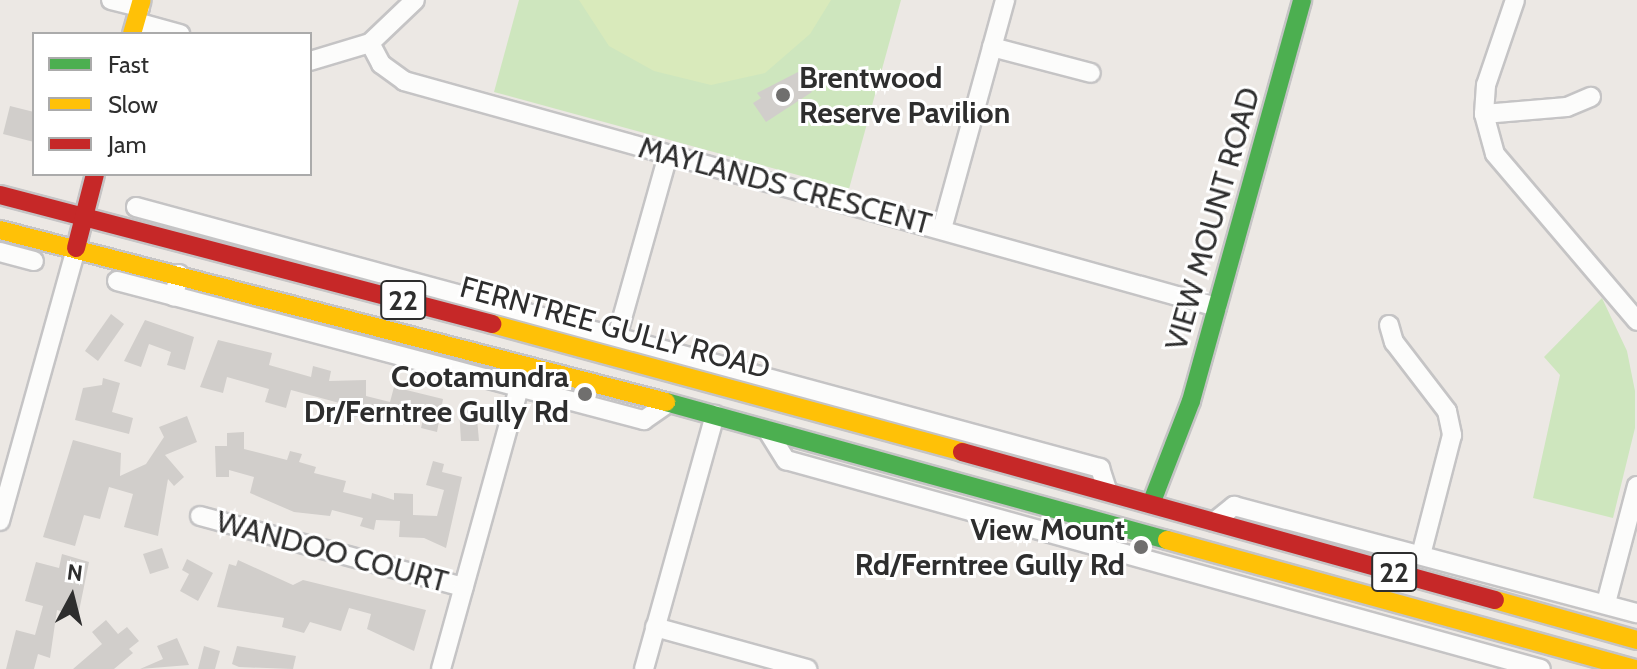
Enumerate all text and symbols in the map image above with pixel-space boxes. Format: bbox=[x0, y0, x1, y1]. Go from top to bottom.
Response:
legend bbox=[32, 32, 312, 176]
text: Fast bbox=[108, 50, 149, 79]
place label: Brentwood Reserve Pavilion bbox=[799, 60, 1010, 130]
street label: VIEW MOUNT ROAD bbox=[1158, 83, 1268, 355]
marker: Brentwood Reserve Pavilion bbox=[774, 86, 792, 104]
text: Slow bbox=[108, 90, 158, 119]
text: Jam bbox=[108, 130, 146, 159]
street label: MAYLANDS CRESCENT bbox=[635, 130, 935, 242]
street label: FERNTREE GULLY ROAD bbox=[456, 269, 774, 387]
road number: 22 bbox=[379, 276, 427, 324]
place label: Cootamundra Dr/Ferntree Gully Rd bbox=[304, 359, 569, 430]
marker: Cootamundra Dr/Ferntree Gully Rd bbox=[576, 385, 594, 403]
street label: WANDOO COURT bbox=[212, 504, 452, 600]
place label: View Mount Rd/Ferntree Gully Rd bbox=[855, 512, 1125, 582]
marker: View Mount Rd/Ferntree Gully Rd bbox=[1132, 538, 1150, 556]
road number: 22 bbox=[1370, 548, 1418, 596]
north arrow bbox=[32, 557, 112, 637]
text: N bbox=[66, 558, 84, 587]

